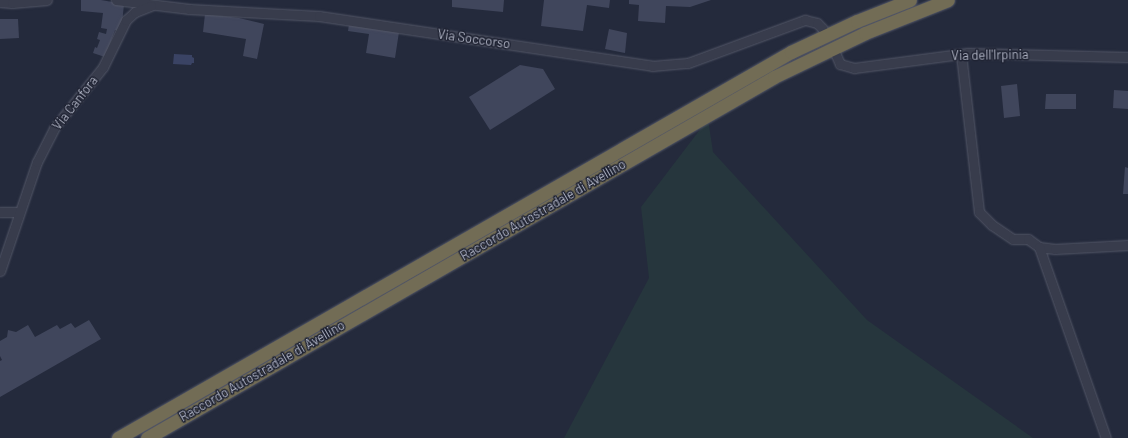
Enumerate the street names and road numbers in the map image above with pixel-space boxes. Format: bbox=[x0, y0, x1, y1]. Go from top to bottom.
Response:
street label: Via Soccorso bbox=[437, 26, 511, 52]
street label: Via dell'Irpinia bbox=[951, 47, 1029, 63]
street label: Via Canfora bbox=[49, 73, 101, 133]
street label: Raccordo Autostradale di Avellino bbox=[458, 156, 628, 264]
street label: Raccordo Autostradale di Avellino bbox=[177, 317, 347, 425]

